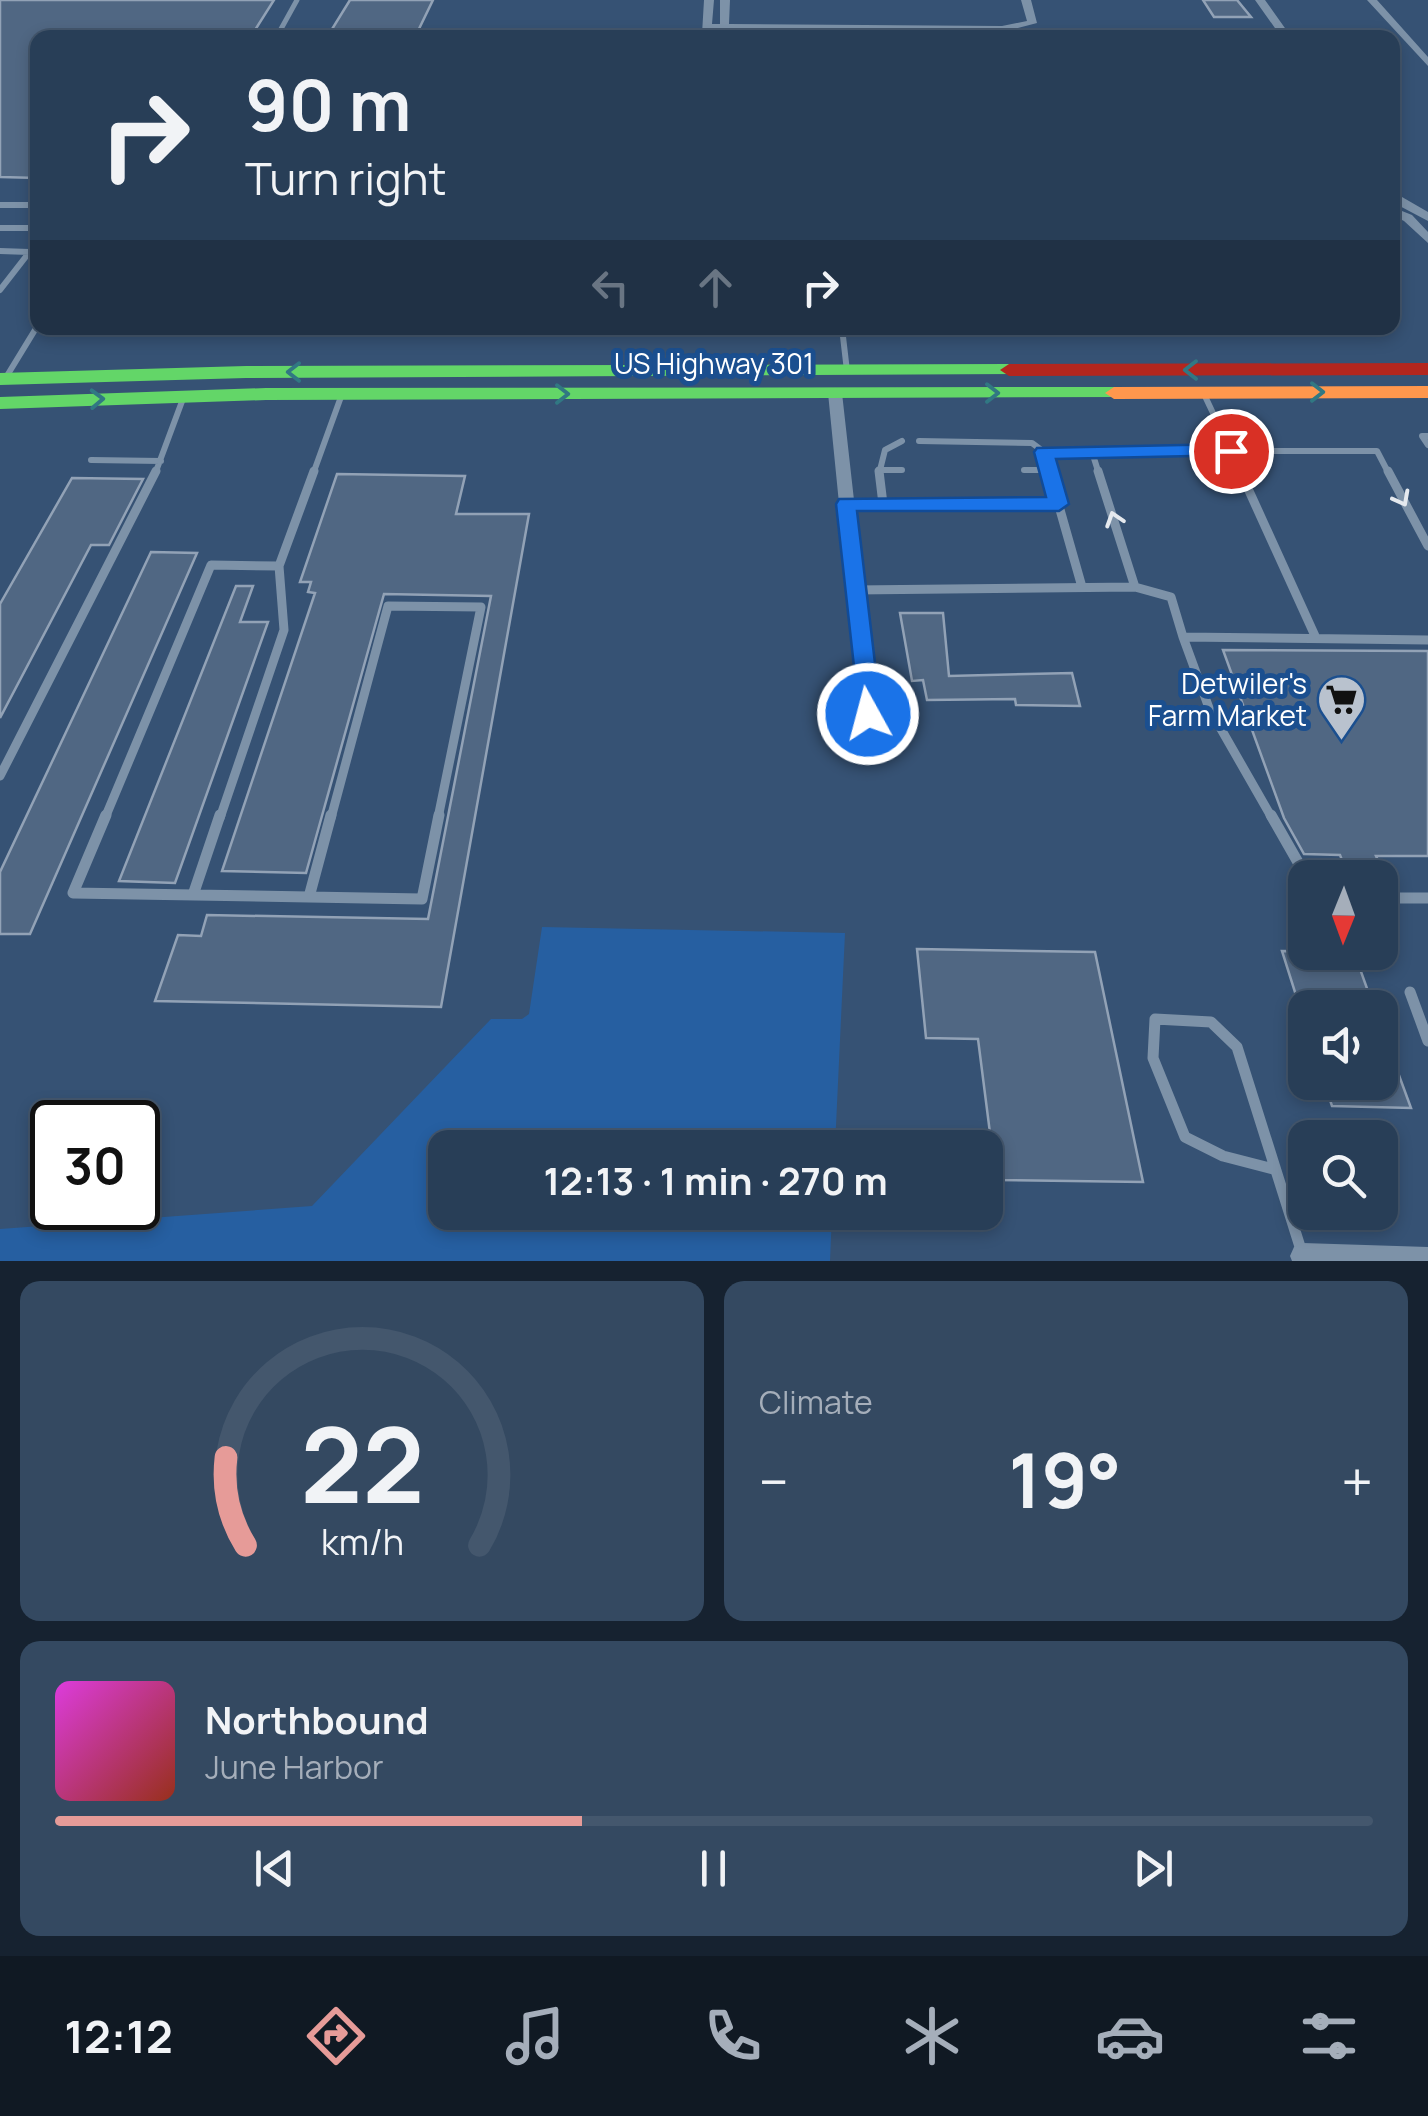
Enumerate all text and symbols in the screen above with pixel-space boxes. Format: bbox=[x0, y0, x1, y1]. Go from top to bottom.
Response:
text: 90 m bbox=[245, 56, 412, 152]
icon: right bbox=[80, 70, 210, 200]
text: Turn right bbox=[245, 147, 446, 209]
icon: left bbox=[583, 260, 638, 315]
icon: ahead bbox=[688, 260, 743, 315]
icon: right bbox=[793, 260, 848, 315]
street label: US Highway 301 bbox=[614, 344, 814, 382]
one-way arrow bbox=[1182, 359, 1198, 381]
one-way arrow bbox=[286, 361, 302, 383]
one-way arrow bbox=[1310, 381, 1326, 403]
one-way arrow bbox=[986, 382, 1001, 404]
one-way arrow bbox=[556, 383, 571, 405]
one-way arrow bbox=[90, 389, 106, 410]
pin bbox=[1189, 409, 1274, 494]
icon: arrive bbox=[1204, 424, 1259, 479]
one-way arrow bbox=[1390, 488, 1410, 506]
one-way arrow bbox=[1105, 512, 1125, 529]
position arrow bbox=[816, 662, 920, 766]
place label: Detwiler's Farm Market bbox=[1148, 664, 1307, 734]
supermarket icon: Detwiler's Farm Market bbox=[1316, 674, 1368, 742]
north arrow bbox=[1288, 860, 1398, 970]
map controls bbox=[1288, 860, 1398, 1230]
button: sound bbox=[1288, 990, 1398, 1100]
speed limit sign: 30 bbox=[30, 1100, 160, 1230]
button: search bbox=[1288, 1120, 1398, 1230]
text: 12:13 · 1 min · 270 m bbox=[543, 1154, 888, 1206]
text: Climate bbox=[759, 1380, 873, 1424]
text: 22 bbox=[300, 1392, 424, 1534]
text: 19° bbox=[1008, 1428, 1122, 1531]
text: − bbox=[759, 1443, 789, 1519]
text: + bbox=[1341, 1443, 1373, 1519]
text: km/h bbox=[320, 1517, 404, 1566]
text: Northbound bbox=[205, 1693, 429, 1745]
text: June Harbor bbox=[205, 1745, 383, 1789]
icon: previous bbox=[247, 1841, 302, 1896]
icon: pause bbox=[686, 1841, 741, 1896]
icon: next bbox=[1126, 1841, 1181, 1896]
icon: directions bbox=[301, 2001, 371, 2071]
icon: music bbox=[500, 2001, 570, 2071]
icon: phone bbox=[698, 2001, 768, 2071]
icon: climate bbox=[897, 2001, 967, 2071]
icon: car bbox=[1095, 2001, 1165, 2071]
icon: filters bbox=[1294, 2001, 1364, 2071]
text: 12:12 bbox=[64, 2005, 173, 2067]

